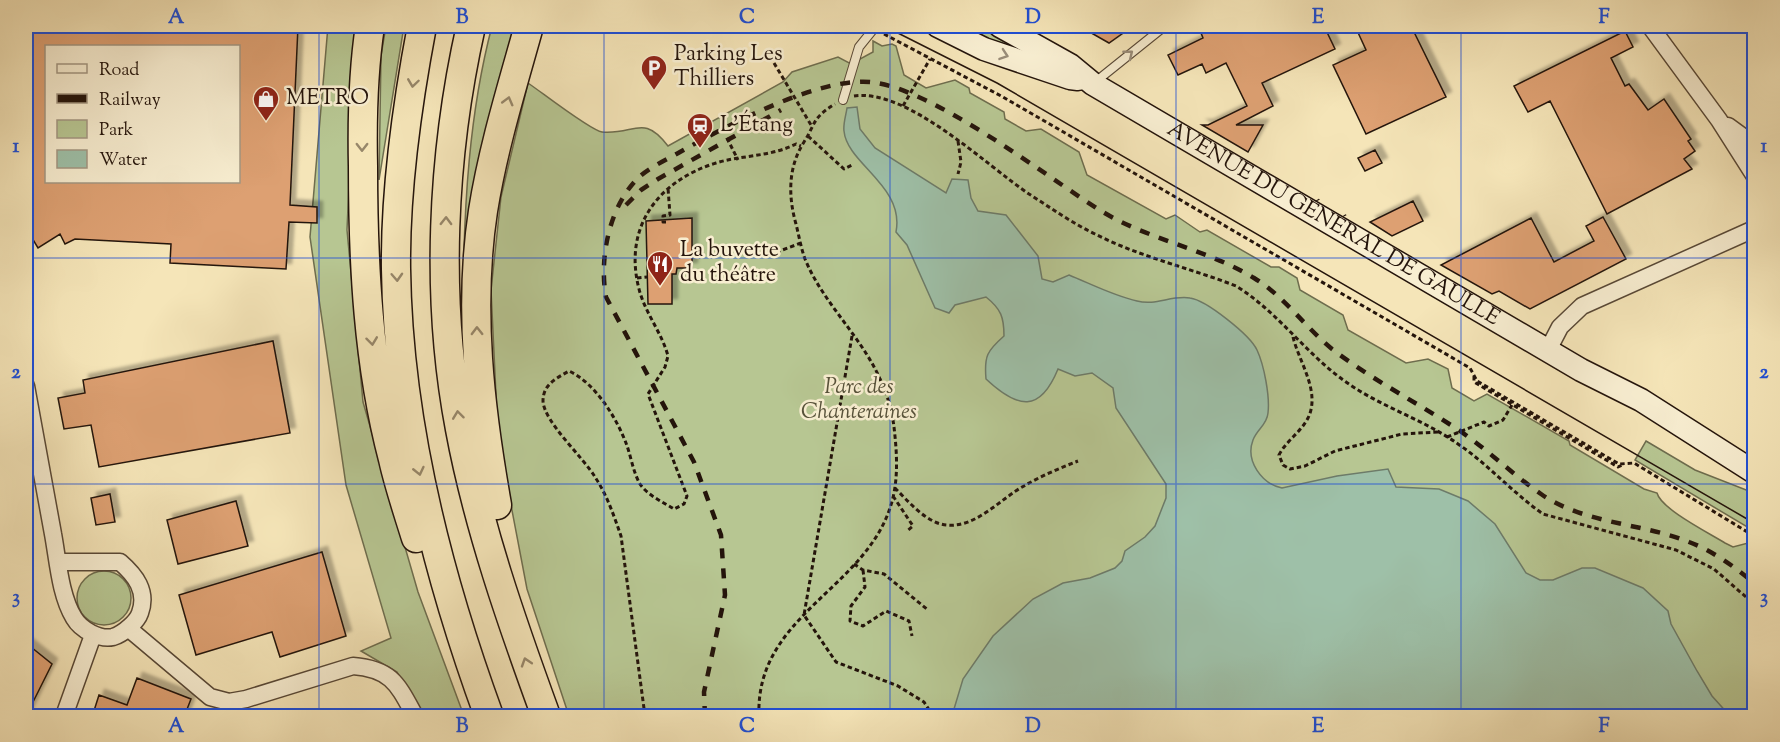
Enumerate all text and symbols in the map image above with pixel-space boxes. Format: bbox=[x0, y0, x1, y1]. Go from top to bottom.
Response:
text: A bbox=[168, 4, 185, 33]
text: B bbox=[456, 4, 469, 33]
text: C bbox=[739, 4, 755, 33]
text: D bbox=[1025, 4, 1041, 33]
text: E bbox=[1312, 4, 1325, 33]
text: F bbox=[1598, 4, 1610, 33]
place label: Parking Les Thilliers bbox=[674, 39, 783, 96]
legend bbox=[45, 45, 240, 183]
one-way arrow bbox=[998, 48, 1009, 61]
one-way arrow bbox=[1122, 51, 1133, 62]
parking icon: Parking Les Thilliers bbox=[639, 53, 669, 91]
text: Road bbox=[99, 58, 139, 84]
one-way arrow bbox=[407, 79, 419, 88]
place label: METRO bbox=[286, 83, 369, 115]
shop icon: METRO bbox=[251, 84, 281, 122]
text: Railway bbox=[99, 88, 161, 114]
one-way arrow bbox=[501, 96, 514, 106]
place label: L'Étang bbox=[720, 109, 793, 142]
station icon: L'Étang bbox=[685, 111, 715, 149]
street label: AVENUE DU GÉNÉRAL DE GAULLE bbox=[1160, 114, 1505, 335]
text: Park bbox=[99, 118, 134, 144]
text: 1 bbox=[13, 133, 20, 162]
text: 1 bbox=[1761, 133, 1768, 162]
one-way arrow bbox=[356, 142, 369, 151]
text: Water bbox=[99, 148, 148, 174]
one-way arrow bbox=[440, 217, 453, 226]
place label: La buvette du théâtre bbox=[680, 235, 779, 292]
restaurant icon: La buvette du théâtre bbox=[645, 249, 675, 287]
one-way arrow bbox=[390, 273, 403, 282]
one-way arrow bbox=[471, 326, 483, 335]
one-way arrow bbox=[366, 336, 378, 346]
text: 2 bbox=[11, 359, 21, 388]
text: 2 bbox=[1759, 359, 1769, 388]
park label: Parc des Chanteraines bbox=[801, 372, 917, 429]
one-way arrow bbox=[452, 411, 465, 420]
one-way arrow bbox=[411, 466, 424, 476]
text: 3 bbox=[12, 584, 20, 613]
text: 3 bbox=[1760, 584, 1768, 613]
one-way arrow bbox=[521, 657, 533, 667]
text: A bbox=[168, 713, 185, 742]
text: B bbox=[456, 713, 469, 742]
text: C bbox=[739, 713, 755, 742]
text: D bbox=[1025, 713, 1041, 742]
text: E bbox=[1312, 713, 1325, 742]
text: F bbox=[1598, 713, 1610, 742]

